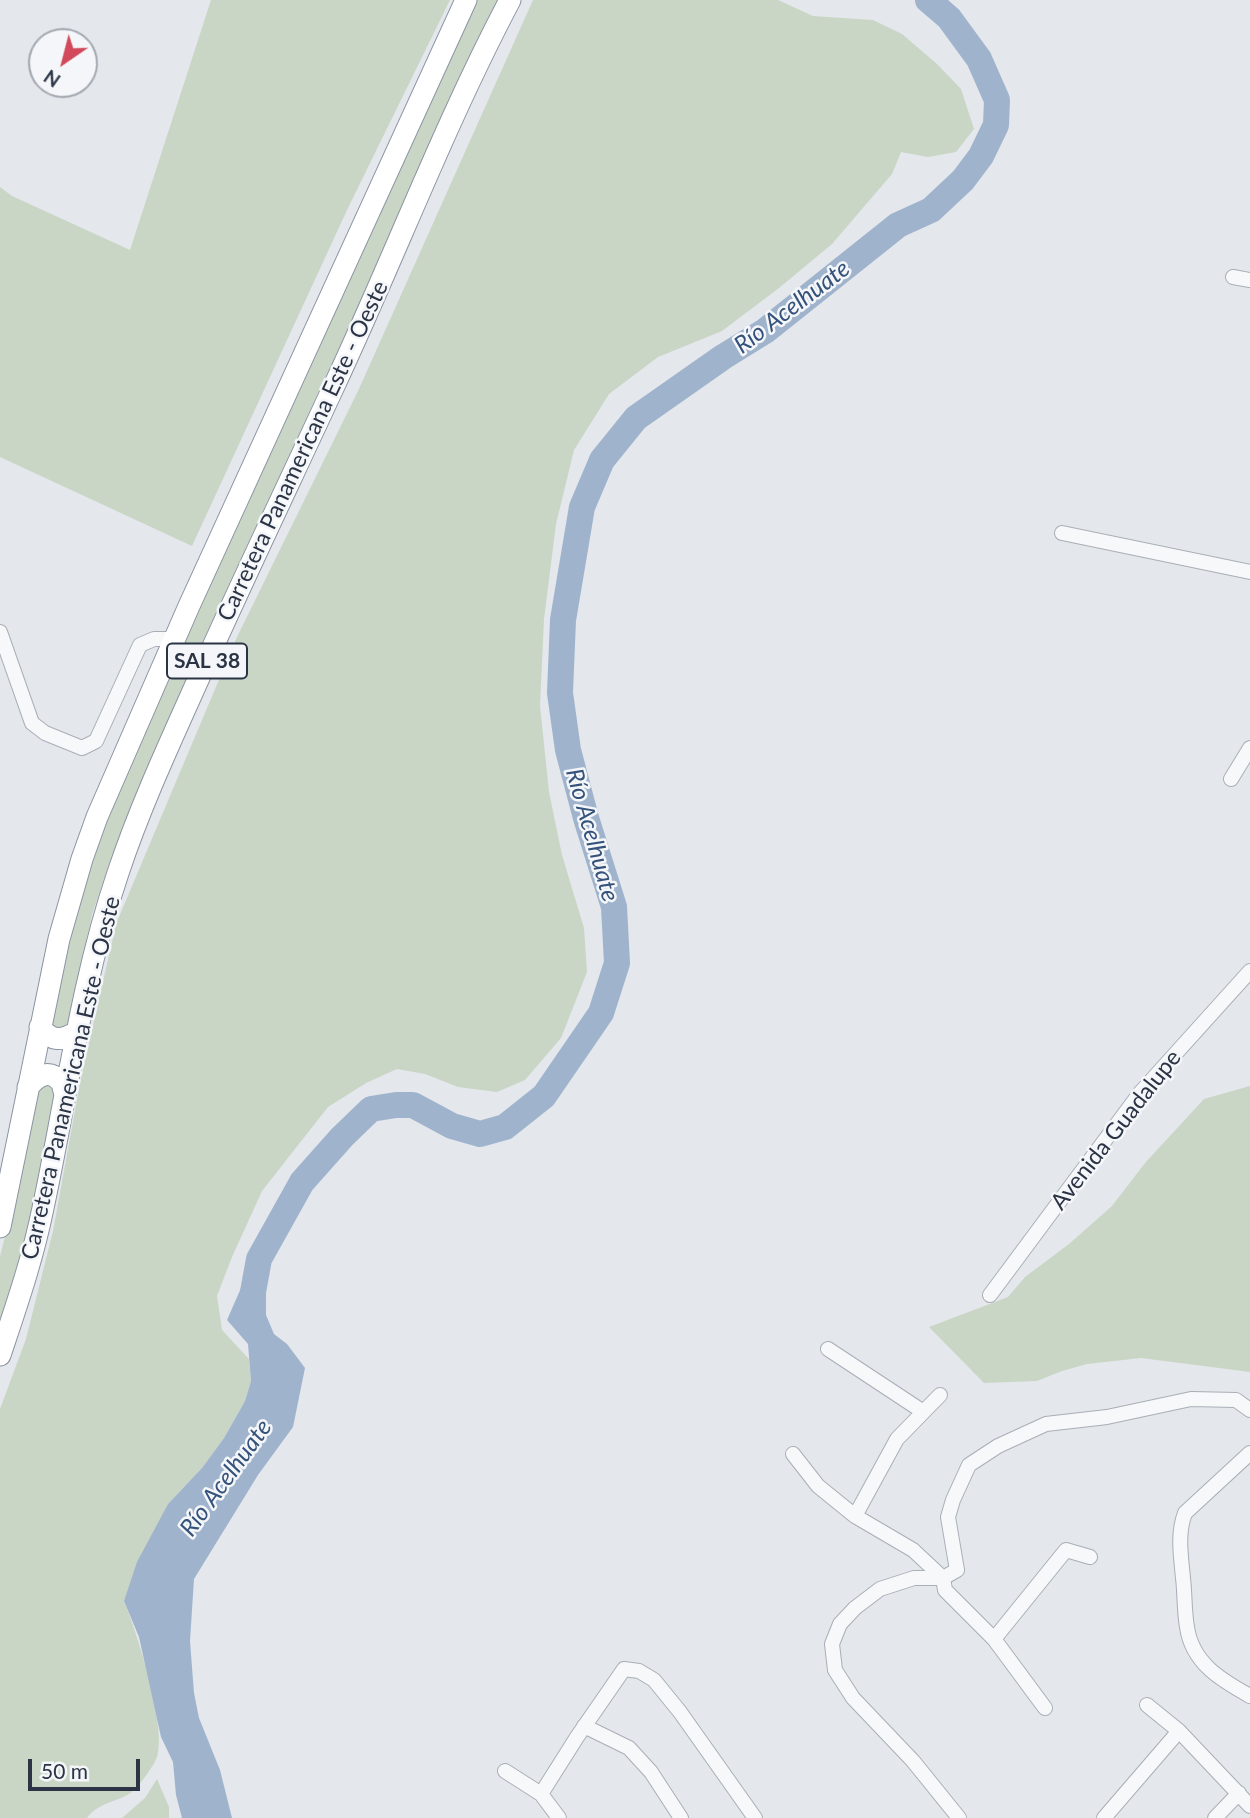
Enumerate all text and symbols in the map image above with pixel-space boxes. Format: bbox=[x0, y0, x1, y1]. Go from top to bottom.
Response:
north arrow bbox=[28, 28, 98, 98]
text: N bbox=[39, 65, 64, 93]
water label: Río Acelhuate bbox=[729, 254, 855, 360]
street label: Carretera Panamericana Este - Oeste bbox=[212, 277, 394, 625]
road number: SAL 38 bbox=[167, 644, 247, 678]
water label: Río Acelhuate bbox=[559, 765, 625, 905]
street label: Carretera Panamericana Este - Oeste bbox=[16, 894, 126, 1262]
street label: Avenida Guadalupe bbox=[1045, 1045, 1187, 1215]
water label: Río Acelhuate bbox=[174, 1414, 278, 1542]
scale bar bbox=[32, 1744, 144, 1788]
text: 50 m bbox=[41, 1758, 88, 1783]

